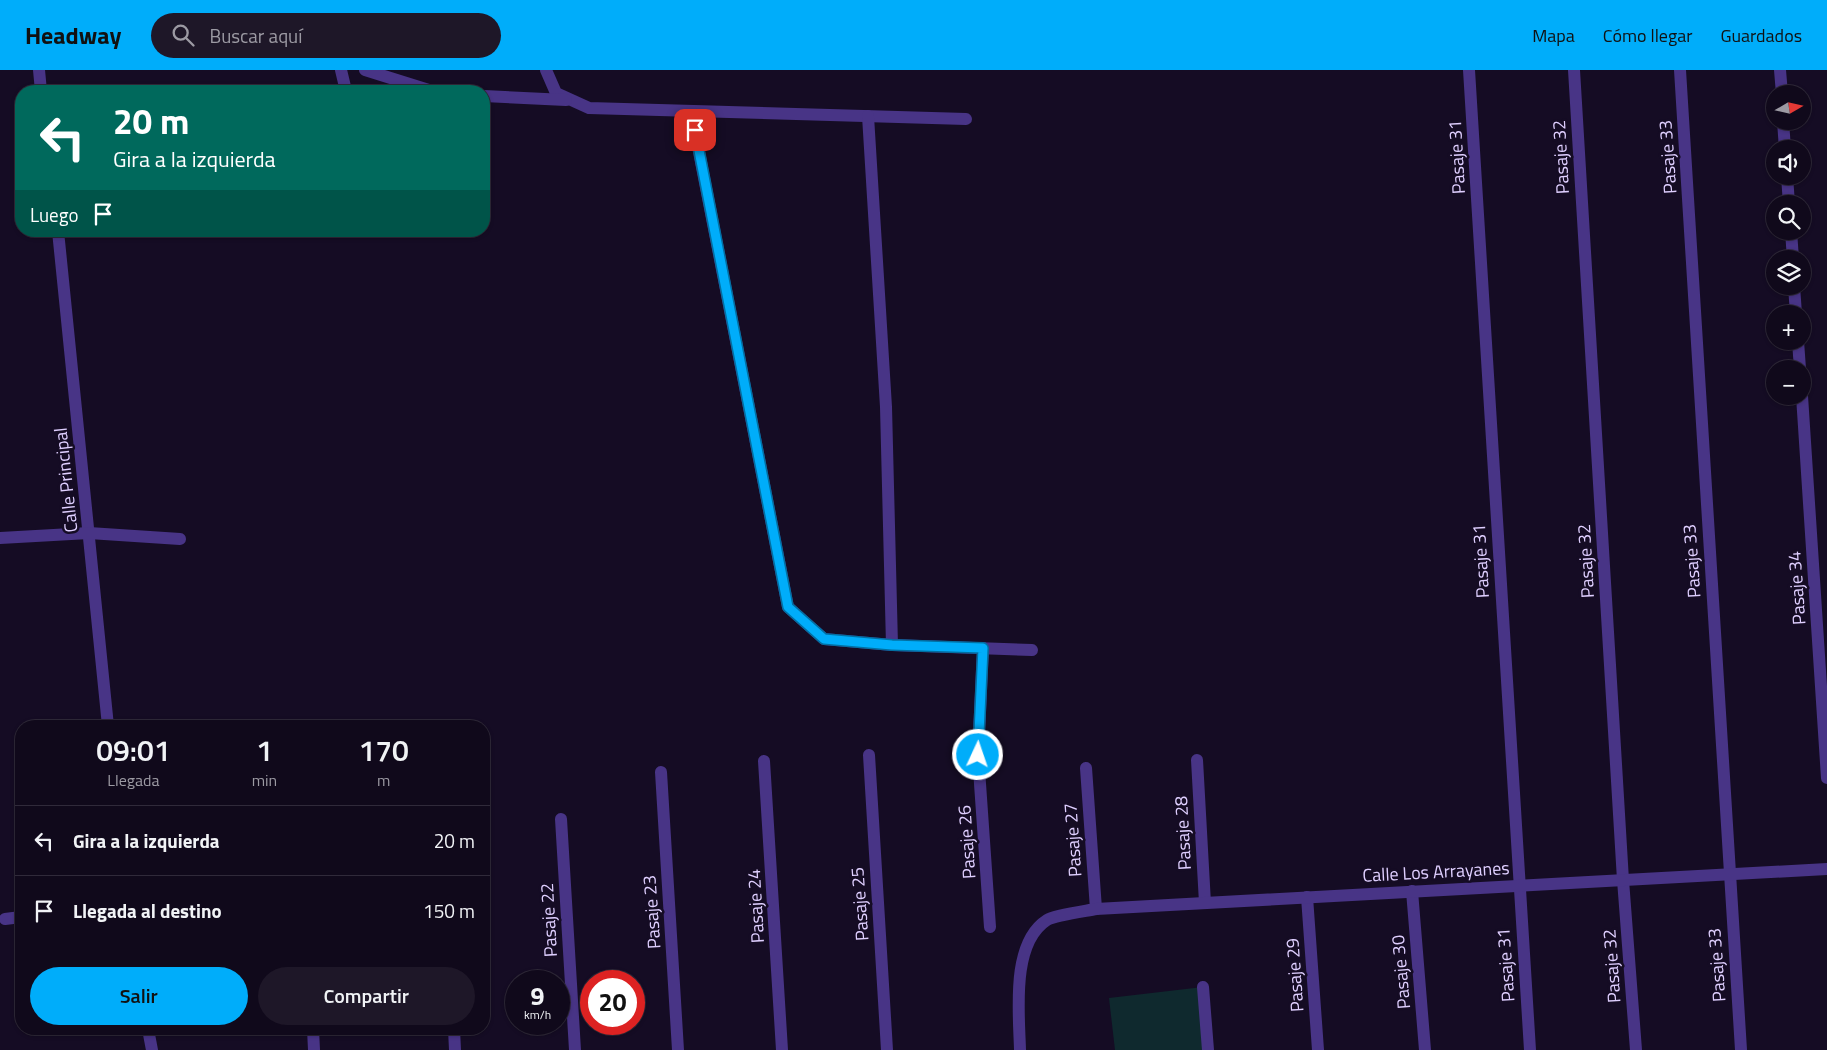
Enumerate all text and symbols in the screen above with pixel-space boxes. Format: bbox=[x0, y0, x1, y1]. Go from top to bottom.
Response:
search box bbox=[151, 13, 501, 58]
text: Headway bbox=[25, 17, 121, 53]
icon: search bbox=[169, 21, 197, 49]
text: Buscar aquí bbox=[209, 21, 302, 50]
text: Mapa bbox=[1532, 22, 1575, 49]
text: Cómo llegar bbox=[1603, 22, 1692, 49]
text: Guardados bbox=[1720, 22, 1802, 49]
north arrow bbox=[1766, 85, 1811, 130]
map controls bbox=[1766, 85, 1811, 405]
text: 20 m bbox=[113, 94, 189, 148]
icon: left bbox=[30, 105, 95, 170]
pin bbox=[674, 109, 716, 151]
icon: arrive bbox=[681, 116, 709, 144]
street label: Pasaje 31 bbox=[1441, 119, 1472, 195]
street label: Pasaje 32 bbox=[1545, 119, 1576, 195]
street label: Pasaje 33 bbox=[1651, 119, 1684, 195]
button: sound bbox=[1766, 140, 1811, 185]
text: Gira a la izquierda bbox=[113, 142, 276, 176]
button: search bbox=[1766, 195, 1811, 240]
text: Luego bbox=[30, 200, 79, 229]
icon: arrive bbox=[89, 200, 117, 228]
button: layers bbox=[1766, 250, 1811, 295]
button: + bbox=[1766, 305, 1811, 350]
button: − bbox=[1766, 360, 1811, 405]
street label: Calle Principal bbox=[47, 426, 84, 534]
street label: Pasaje 31 bbox=[1465, 523, 1496, 599]
street label: Pasaje 32 bbox=[1570, 523, 1601, 599]
street label: Pasaje 33 bbox=[1675, 523, 1708, 599]
street label: Pasaje 34 bbox=[1780, 550, 1813, 626]
text: 09:01 bbox=[96, 727, 171, 773]
text: 1 bbox=[256, 727, 273, 773]
text: 170 bbox=[358, 727, 409, 773]
position arrow bbox=[951, 728, 1003, 780]
text: Llegada bbox=[107, 768, 159, 792]
text: min bbox=[252, 768, 277, 792]
text: m bbox=[377, 768, 390, 792]
street label: Pasaje 28 bbox=[1167, 795, 1198, 871]
street label: Pasaje 27 bbox=[1056, 802, 1089, 878]
street label: Pasaje 26 bbox=[950, 804, 983, 880]
text: Gira a la izquierda bbox=[73, 826, 220, 855]
text: 20 m bbox=[434, 826, 475, 855]
icon: left bbox=[30, 827, 58, 855]
street label: Calle Los Arrayanes bbox=[1362, 854, 1510, 889]
street label: Pasaje 25 bbox=[843, 866, 876, 942]
street label: Pasaje 24 bbox=[740, 868, 771, 944]
street label: Pasaje 23 bbox=[635, 874, 668, 950]
street label: Pasaje 22 bbox=[533, 882, 564, 958]
text: Llegada al destino bbox=[73, 896, 222, 925]
text: 150 m bbox=[423, 896, 475, 925]
icon: arrive bbox=[30, 897, 58, 925]
street label: Pasaje 31 bbox=[1489, 927, 1522, 1003]
street label: Pasaje 33 bbox=[1700, 927, 1733, 1003]
street label: Pasaje 32 bbox=[1595, 928, 1628, 1004]
street label: Pasaje 30 bbox=[1384, 934, 1417, 1010]
street label: Pasaje 29 bbox=[1278, 937, 1311, 1013]
button: Salir bbox=[30, 967, 248, 1025]
button: Compartir bbox=[258, 967, 475, 1025]
speed limit sign: 20 bbox=[580, 970, 645, 1035]
text: 9 bbox=[530, 977, 545, 1015]
text: km/h bbox=[524, 1005, 551, 1024]

